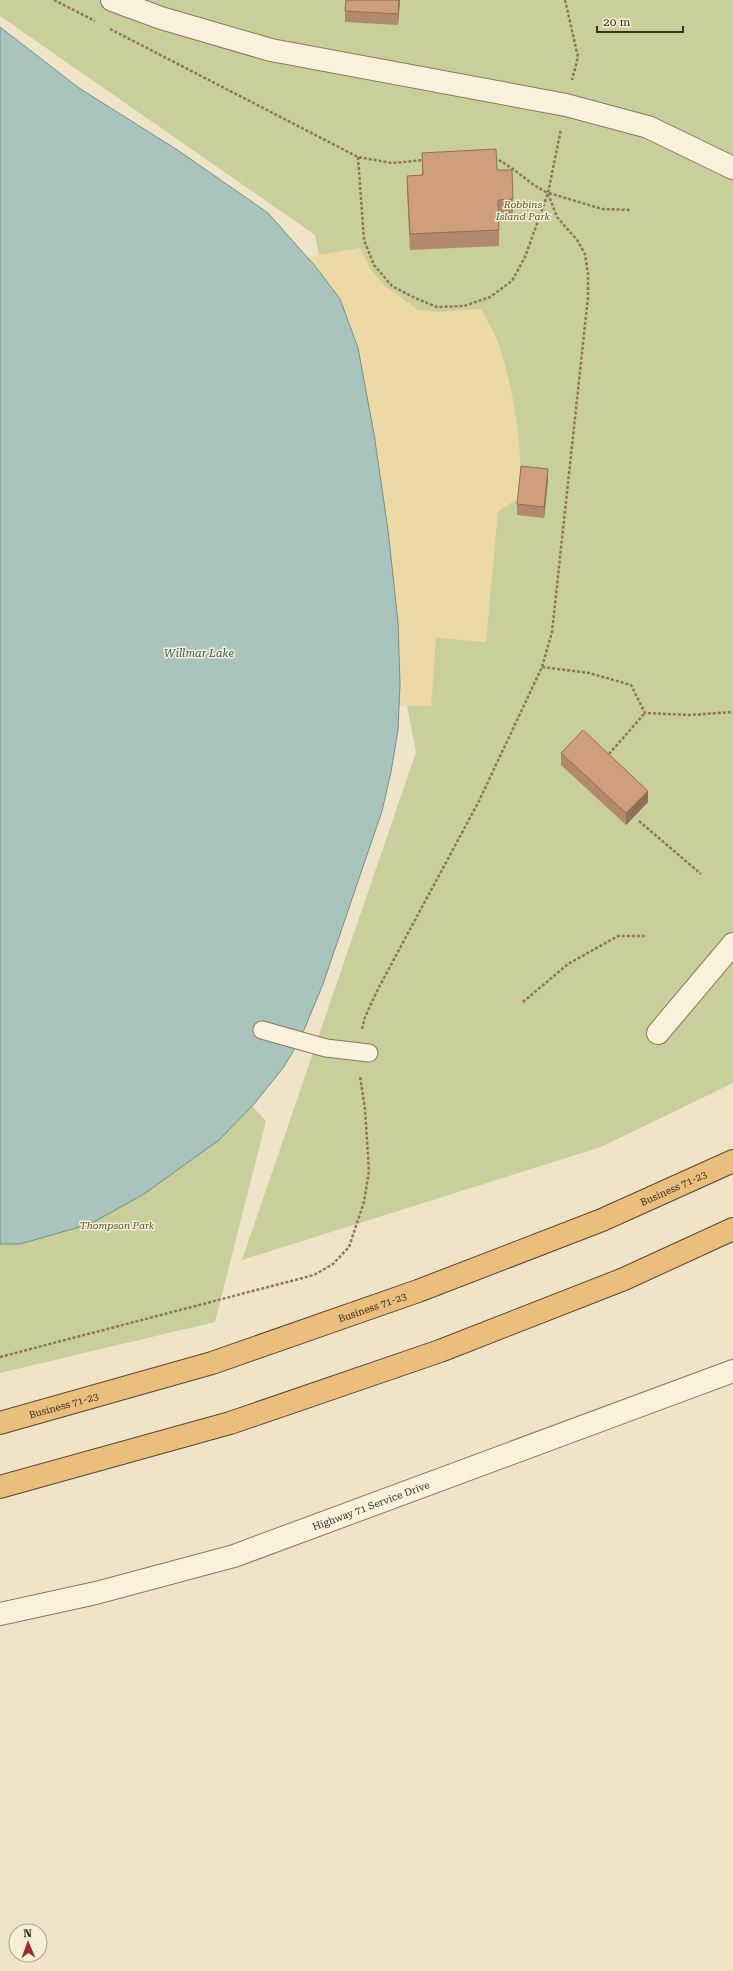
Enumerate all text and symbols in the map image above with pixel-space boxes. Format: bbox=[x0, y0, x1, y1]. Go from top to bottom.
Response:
scale bar bbox=[597, 8, 683, 34]
text: 20 m bbox=[603, 15, 630, 29]
park label: Robbins Island Park bbox=[495, 199, 551, 222]
water label: Willmar Lake bbox=[164, 647, 234, 660]
street label: Business 71-23 bbox=[638, 1168, 709, 1208]
park label: Thompson Park bbox=[80, 1220, 155, 1231]
street label: Business 71-23 bbox=[337, 1290, 408, 1324]
street label: Business 71-23 bbox=[28, 1390, 100, 1420]
street label: Highway 71 Service Drive bbox=[311, 1478, 431, 1532]
north arrow bbox=[8, 1923, 48, 1963]
text: N bbox=[23, 1927, 33, 1940]

